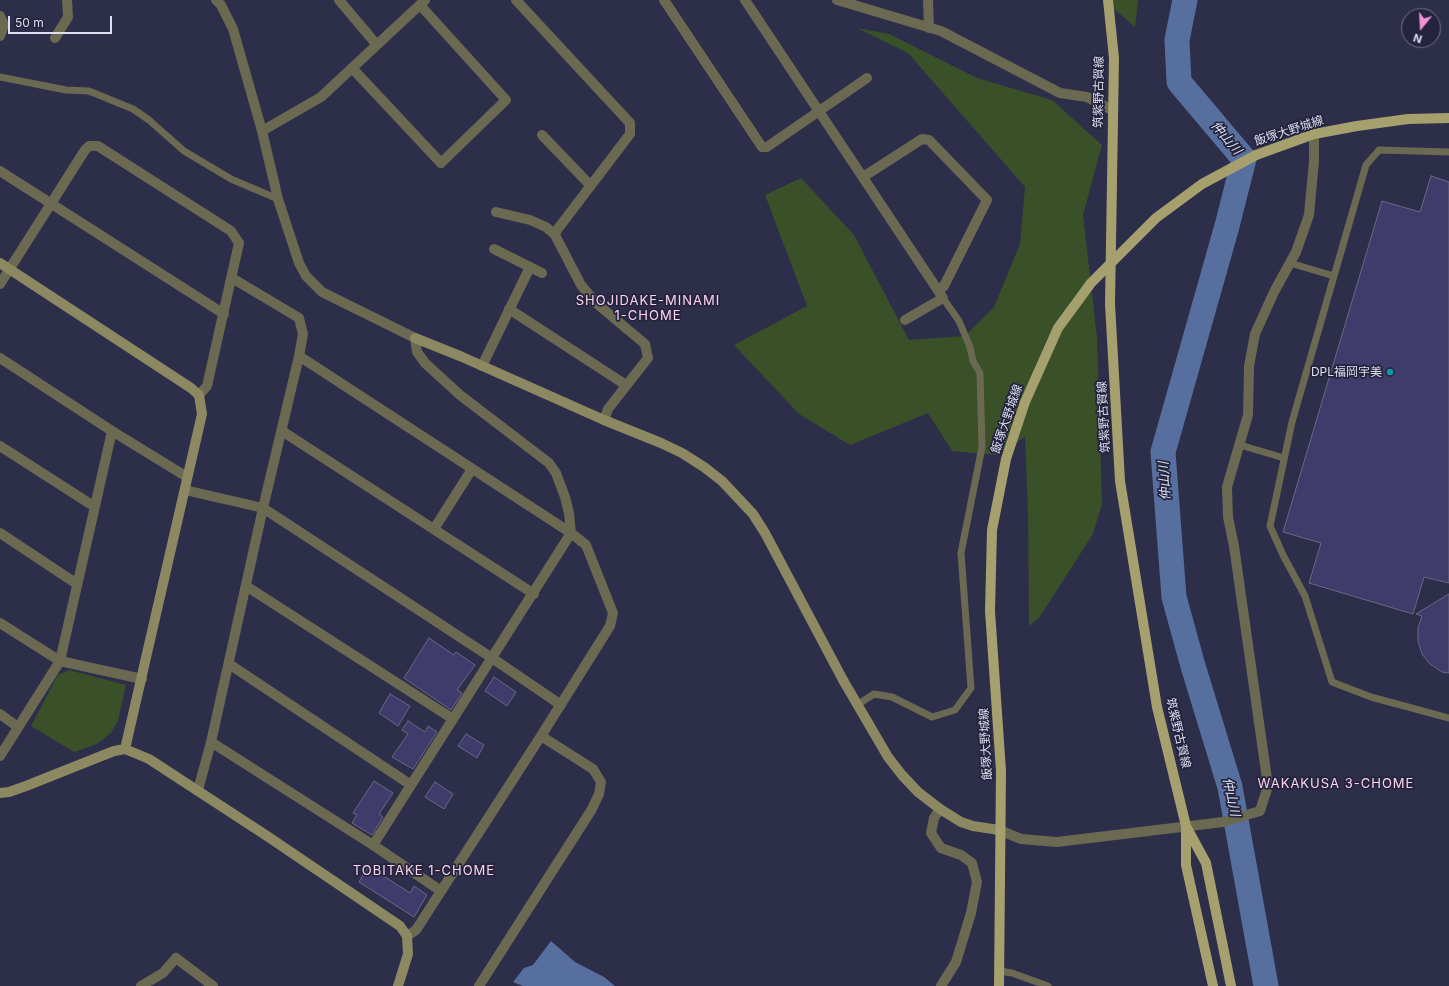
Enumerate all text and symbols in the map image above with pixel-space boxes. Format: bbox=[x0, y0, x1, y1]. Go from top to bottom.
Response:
scale bar bbox=[10, 8, 114, 34]
north arrow bbox=[1401, 8, 1441, 48]
text: 50 m bbox=[15, 15, 44, 30]
text: N bbox=[1411, 31, 1424, 46]
street label: 筑紫野古賀線 bbox=[1091, 56, 1107, 128]
street label: 飯塚大野城線 bbox=[1253, 113, 1325, 149]
water label: 仲山川 bbox=[1207, 118, 1245, 158]
district label: SHOJIDAKE-MINAMI 1-CHOME bbox=[576, 293, 720, 324]
place label: DPL福岡宇美 bbox=[1311, 365, 1382, 379]
marker: DPL福岡宇美 bbox=[1385, 367, 1395, 377]
street label: 筑紫野古賀線 bbox=[1095, 381, 1113, 453]
street label: 飯塚大野城線 bbox=[988, 383, 1026, 455]
water label: 仲山川 bbox=[1156, 461, 1174, 501]
street label: 筑紫野古賀線 bbox=[1163, 696, 1193, 770]
street label: 飯塚大野城線 bbox=[977, 708, 995, 780]
water label: 仲山川 bbox=[1219, 776, 1243, 818]
district label: WAKAKUSA 3-CHOME bbox=[1258, 776, 1414, 792]
district label: TOBITAKE 1-CHOME bbox=[353, 863, 495, 879]

